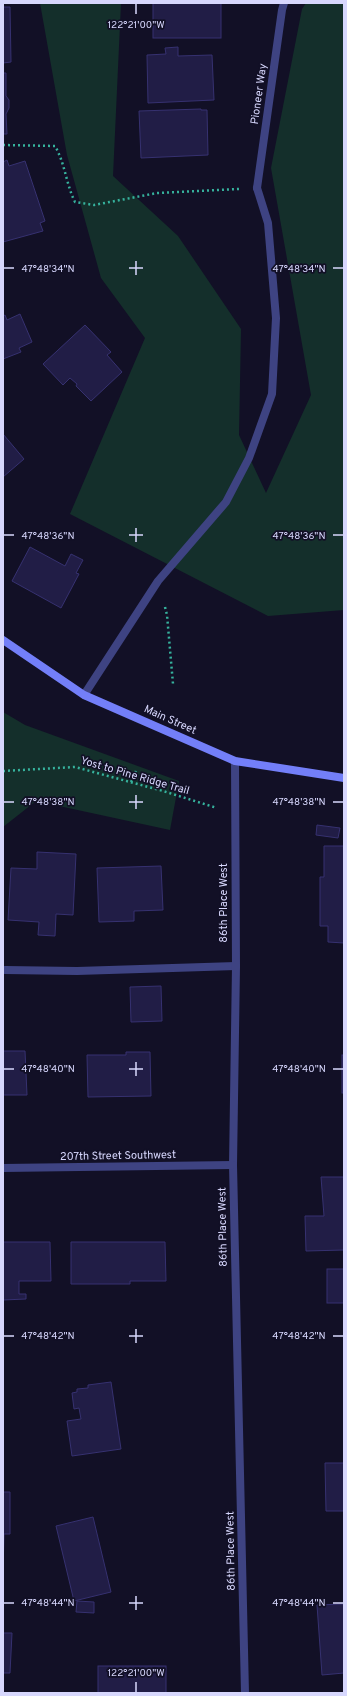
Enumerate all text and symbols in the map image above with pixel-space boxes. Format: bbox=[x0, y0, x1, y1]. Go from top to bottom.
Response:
text: 122°21'00"W bbox=[107, 19, 165, 32]
street label: Pioneer Way bbox=[248, 62, 270, 125]
text: 47°48'34"N bbox=[21, 263, 75, 276]
text: 47°48'34"N bbox=[272, 263, 326, 276]
text: 47°48'36"N bbox=[22, 530, 74, 543]
text: 47°48'36"N bbox=[273, 530, 325, 543]
street label: Main Street bbox=[142, 702, 198, 738]
street label: Yost to Pine Ridge Trail bbox=[79, 754, 191, 798]
text: 47°48'38"N bbox=[21, 796, 75, 809]
text: 47°48'38"N bbox=[272, 796, 326, 809]
street label: 86th Place West bbox=[217, 863, 231, 943]
text: 47°48'40"N bbox=[21, 1063, 75, 1076]
text: 47°48'40"N bbox=[272, 1063, 326, 1076]
street label: 207th Street Southwest bbox=[60, 1148, 176, 1164]
street label: 86th Place West bbox=[215, 1187, 231, 1267]
text: 47°48'42"N bbox=[21, 1330, 75, 1343]
text: 47°48'42"N bbox=[272, 1330, 326, 1343]
street label: 86th Place West bbox=[223, 1511, 239, 1591]
text: 47°48'44"N bbox=[21, 1597, 75, 1610]
text: 47°48'44"N bbox=[272, 1597, 326, 1610]
text: 122°21'00"W bbox=[107, 1667, 165, 1680]

